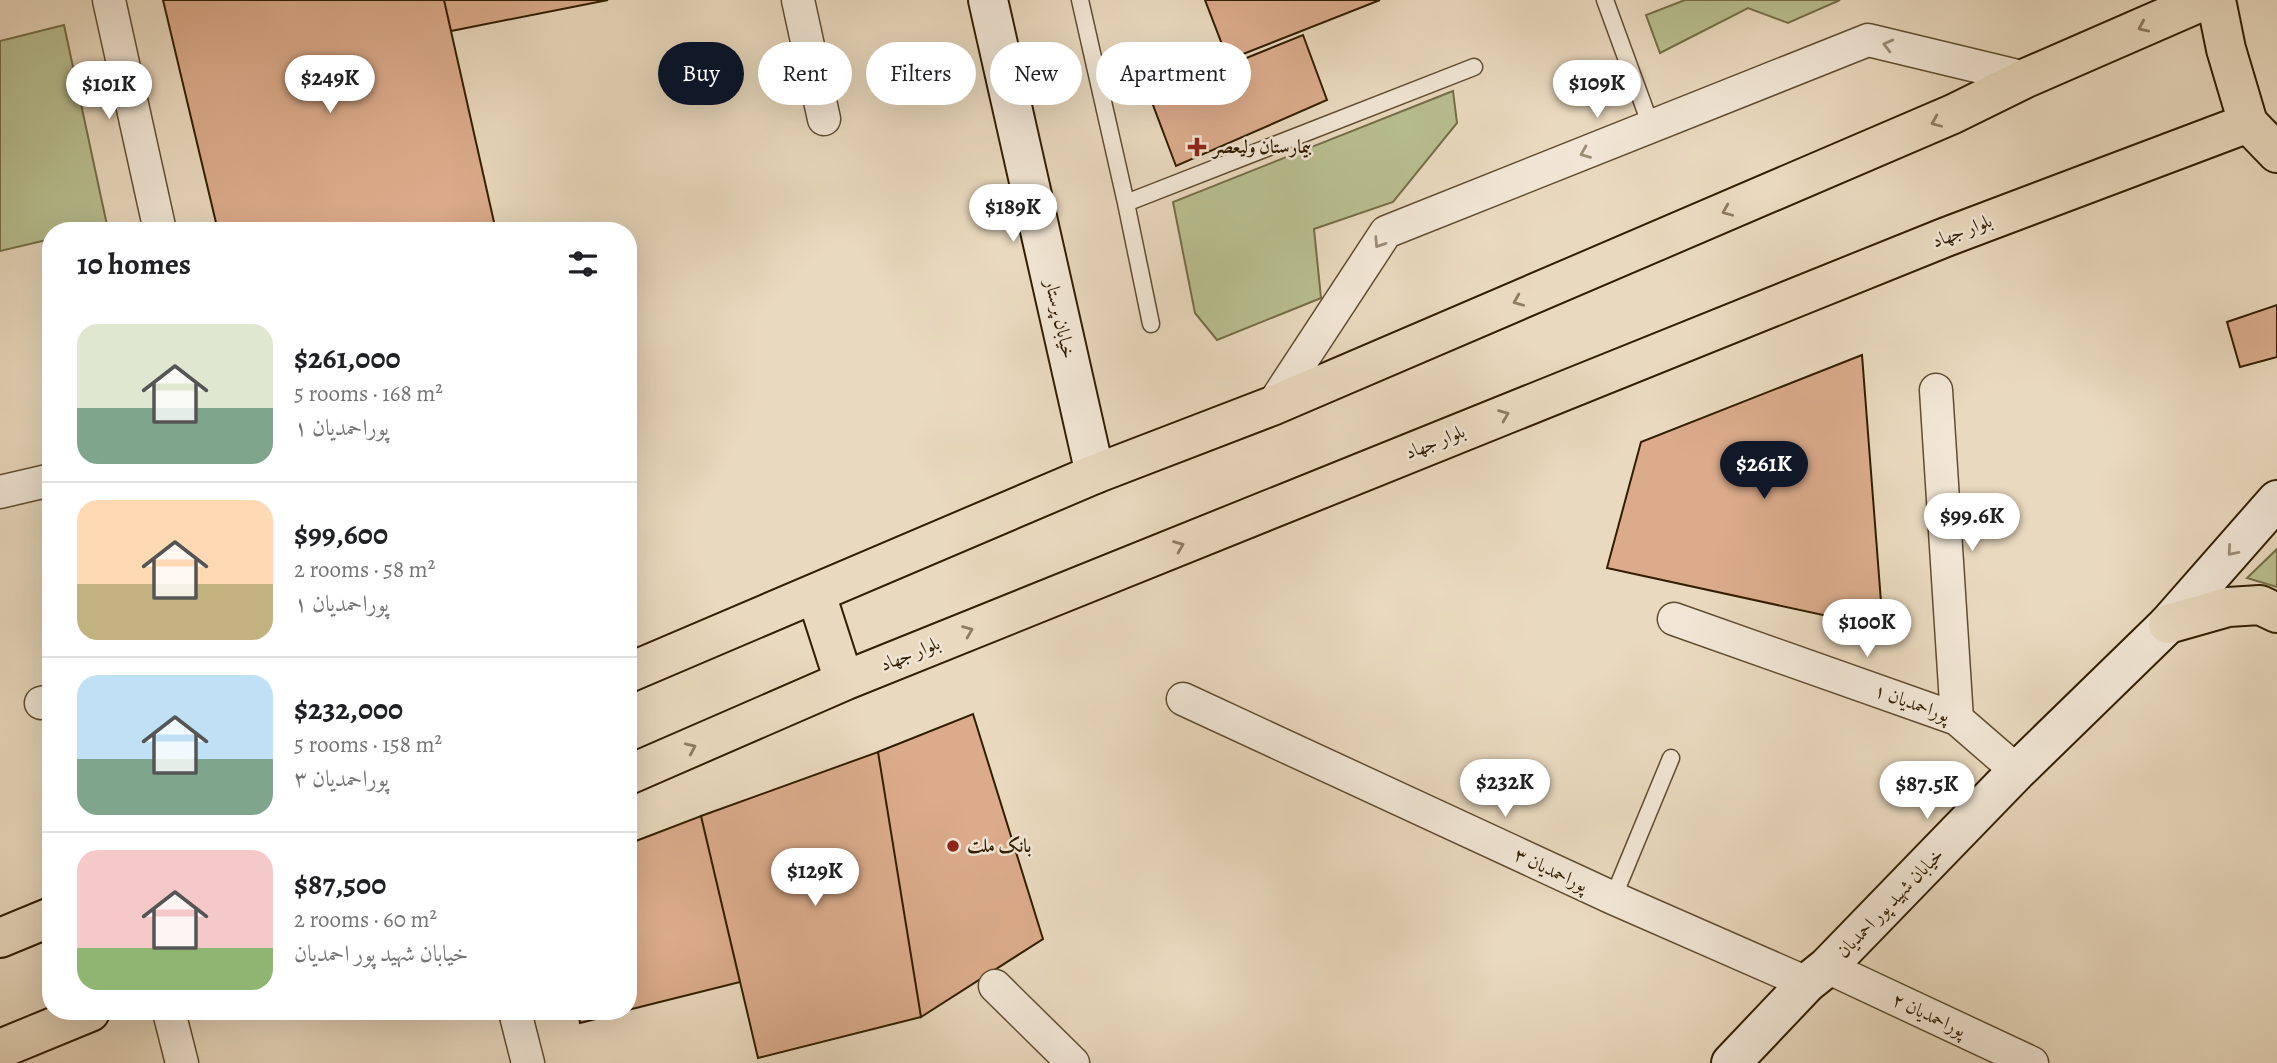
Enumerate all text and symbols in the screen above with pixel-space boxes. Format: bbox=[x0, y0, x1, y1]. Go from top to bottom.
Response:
one-way arrow bbox=[2138, 19, 2150, 33]
one-way arrow bbox=[1883, 39, 1895, 53]
chip: Buy bbox=[658, 42, 744, 105]
chip: Rent bbox=[758, 42, 852, 105]
chip: Filters bbox=[866, 42, 976, 105]
chip: New bbox=[990, 42, 1082, 105]
chip: Apartment bbox=[1096, 42, 1251, 105]
pin: $249K bbox=[281, 55, 379, 115]
pin: $109K bbox=[1548, 60, 1646, 120]
pin: $101K bbox=[60, 61, 158, 121]
text: $249K bbox=[301, 62, 359, 93]
text: $109K bbox=[1569, 67, 1625, 98]
text: $101K bbox=[82, 68, 136, 99]
one-way arrow bbox=[1931, 114, 1943, 128]
place label: بیمارستان ولیعصر bbox=[1211, 134, 1312, 160]
marker: بیمارستان ولیعصر bbox=[1187, 137, 1207, 157]
one-way arrow bbox=[1580, 144, 1592, 158]
pin: $189K bbox=[964, 184, 1062, 244]
text: $189K bbox=[985, 191, 1041, 222]
one-way arrow bbox=[1721, 203, 1734, 217]
street label: بلوار جهاد bbox=[1928, 208, 1996, 254]
one-way arrow bbox=[1375, 235, 1387, 248]
text: 10 homes bbox=[77, 244, 191, 284]
icon: filters bbox=[564, 245, 602, 283]
street label: خیابان پرستار bbox=[1038, 275, 1082, 361]
one-way arrow bbox=[1512, 293, 1525, 307]
text: $261,000 bbox=[294, 338, 401, 378]
icon: home bbox=[133, 352, 217, 436]
text: 5 rooms · 168 m² bbox=[294, 378, 443, 409]
one-way arrow bbox=[1497, 409, 1509, 423]
text: پوراحمدیان ۱ bbox=[294, 412, 389, 443]
street label: بلوار جهاد bbox=[1401, 418, 1469, 466]
pin: $261K bbox=[1715, 442, 1813, 501]
text: $261K bbox=[1736, 448, 1792, 479]
pin: $99.6K bbox=[1915, 494, 2029, 553]
text: $99.6K bbox=[1940, 500, 2004, 531]
text: $99,600 bbox=[294, 514, 388, 554]
icon: home bbox=[133, 528, 217, 612]
one-way arrow bbox=[1172, 540, 1184, 554]
one-way arrow bbox=[2228, 543, 2240, 556]
text: 2 rooms · 58 m² bbox=[294, 554, 435, 585]
text: پوراحمدیان ۱ bbox=[294, 588, 389, 619]
pin: $100K bbox=[1818, 600, 1916, 659]
text: $100K bbox=[1838, 606, 1896, 637]
one-way arrow bbox=[961, 625, 973, 639]
street label: بلوار جهاد bbox=[876, 630, 944, 678]
street label: پوراحمدیان ۱ bbox=[1871, 677, 1955, 729]
text: $232,000 bbox=[294, 689, 403, 729]
icon: home bbox=[133, 703, 217, 787]
text: 5 rooms · 158 m² bbox=[294, 729, 442, 760]
one-way arrow bbox=[684, 742, 696, 756]
pin: $232K bbox=[1456, 760, 1554, 819]
pin: $87.5K bbox=[1870, 762, 1984, 821]
text: پوراحمدیان ۳ bbox=[294, 763, 389, 794]
text: $232K bbox=[1476, 766, 1534, 797]
text: $87.5K bbox=[1896, 768, 1958, 799]
place label: بانک ملت bbox=[967, 833, 1032, 859]
marker: بانک ملت bbox=[945, 838, 961, 854]
street label: پوراحمدیان ۳ bbox=[1510, 842, 1593, 899]
street label: خیابان شهید پور احمدیان bbox=[1831, 842, 1949, 964]
pin: $129K bbox=[766, 848, 864, 908]
text: $129K bbox=[787, 855, 843, 886]
text: $87,500 bbox=[294, 864, 386, 904]
icon: home bbox=[133, 878, 217, 962]
text: 2 rooms · 60 m² bbox=[294, 904, 437, 935]
text: خیابان شهید پور احمدیان bbox=[294, 938, 468, 969]
street label: پوراحمدیان ۲ bbox=[1888, 987, 1971, 1044]

